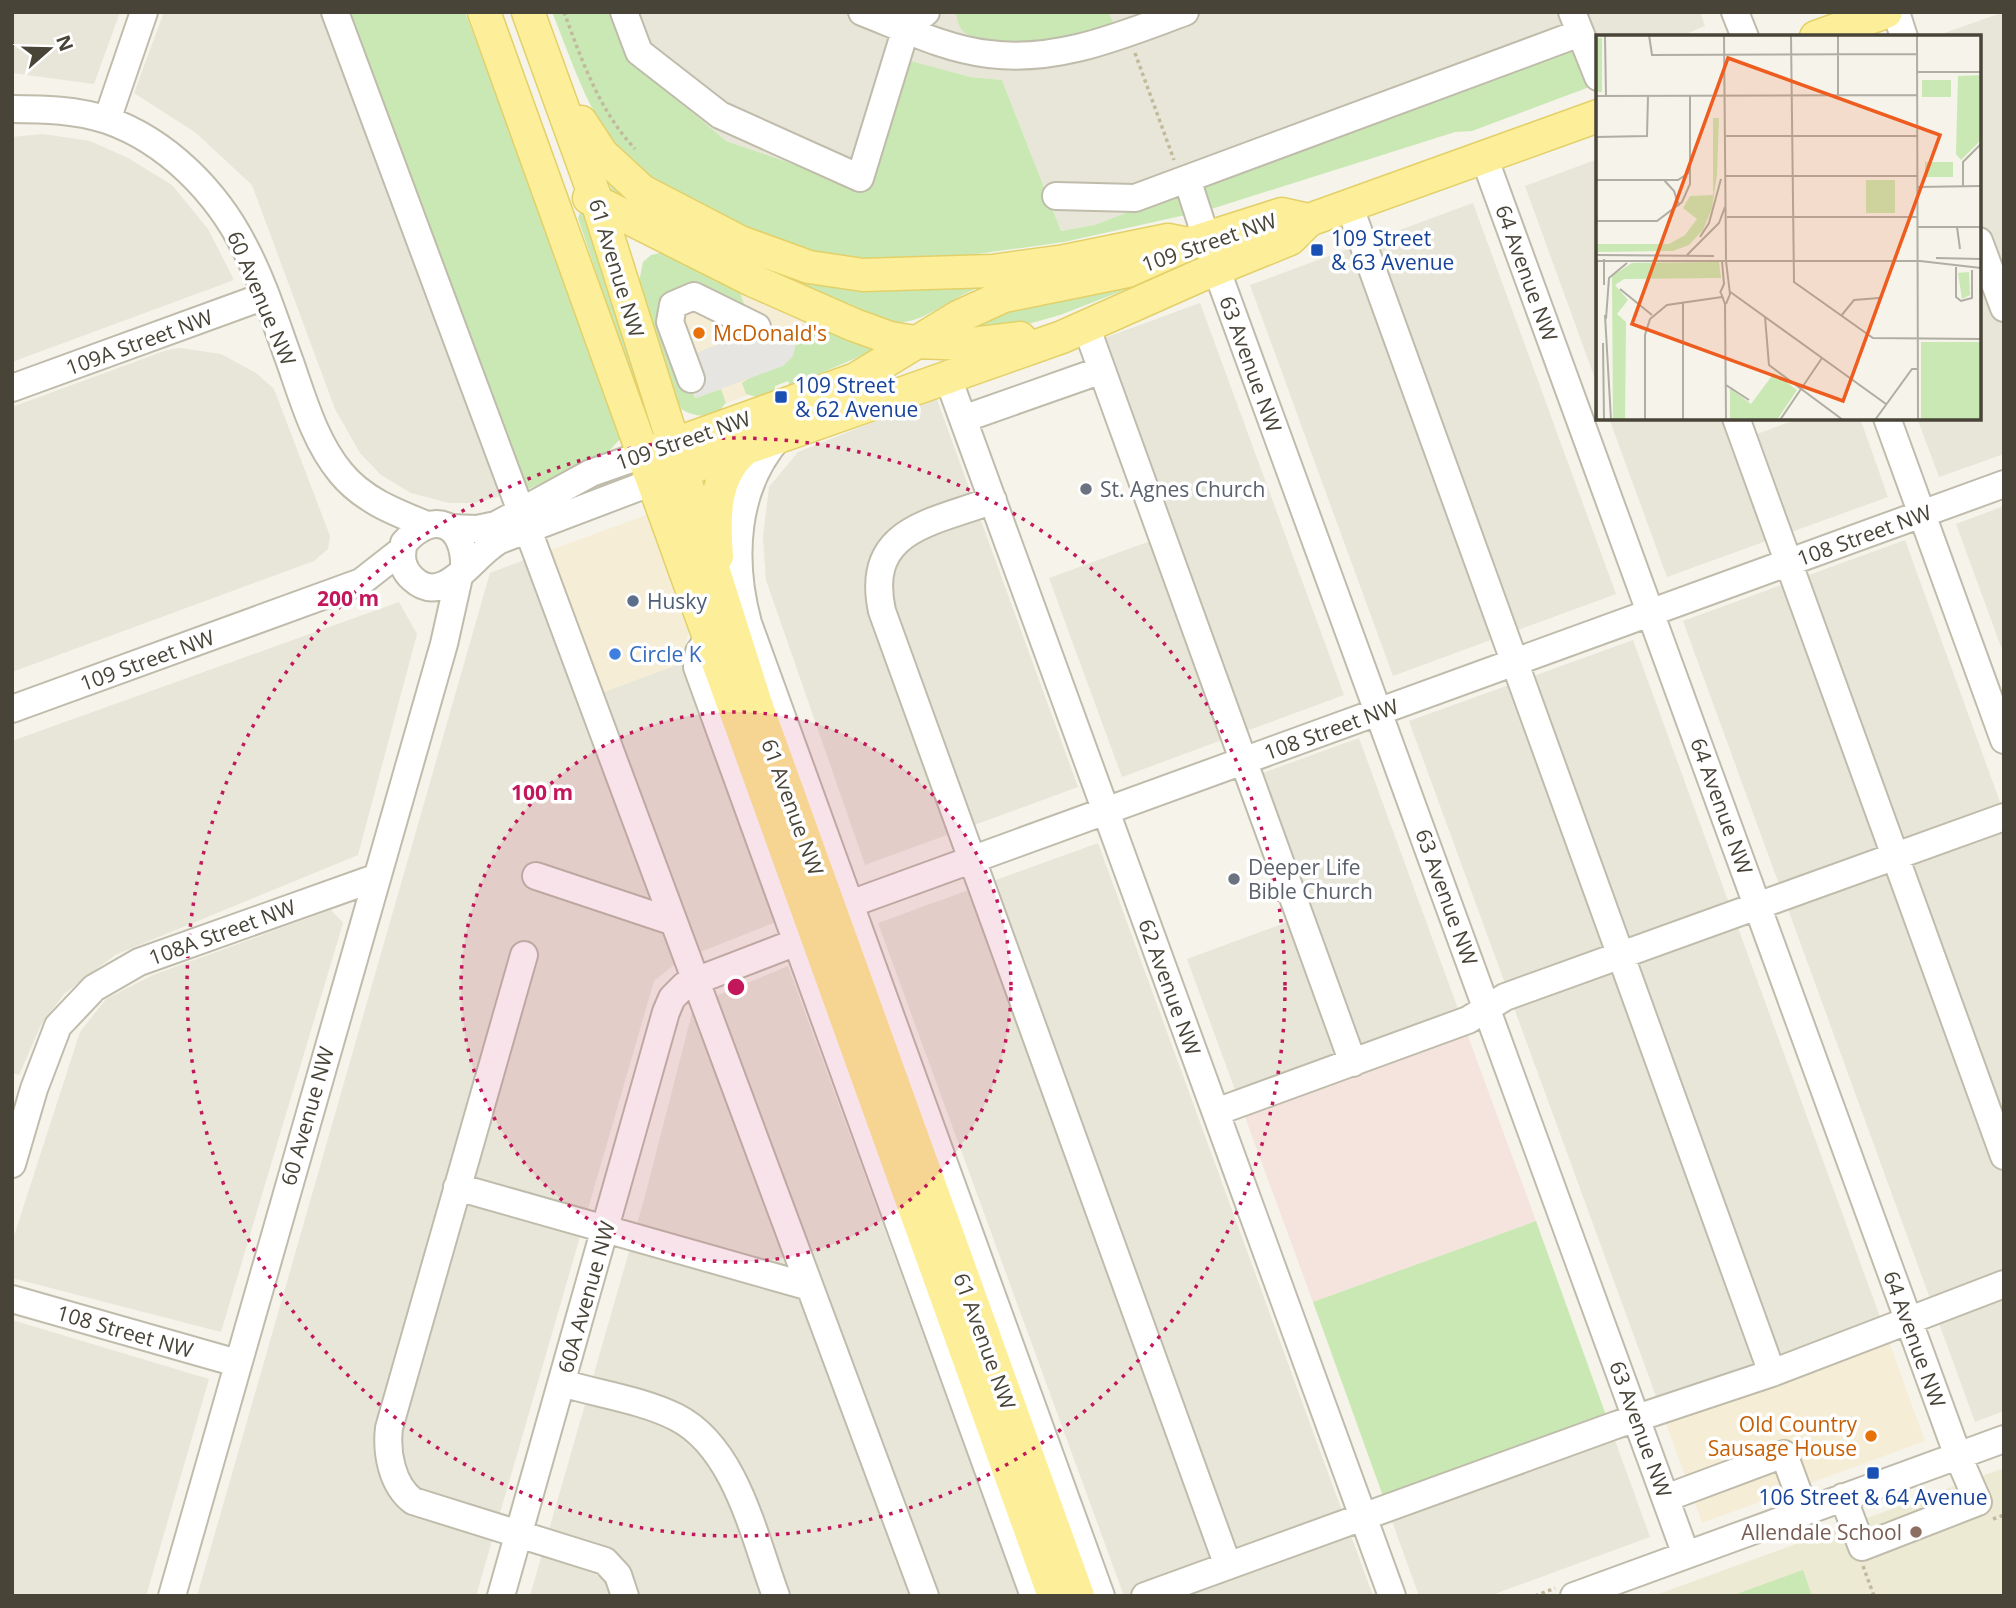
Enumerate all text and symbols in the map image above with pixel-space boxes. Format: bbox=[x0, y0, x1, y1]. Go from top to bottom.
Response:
north arrow bbox=[14, 14, 84, 84]
text: N bbox=[50, 31, 80, 55]
inset map bbox=[1596, 35, 1981, 420]
street label: 61 Avenue NW bbox=[583, 195, 652, 341]
street label: 64 Avenue NW bbox=[1489, 201, 1565, 346]
street label: 109 Street NW bbox=[1138, 206, 1281, 278]
place label: 109 Street & 63 Avenue bbox=[1331, 224, 1454, 276]
street label: 60 Avenue NW bbox=[221, 227, 303, 370]
marker: 109 Street & 63 Avenue bbox=[1309, 242, 1325, 258]
street label: 63 Avenue NW bbox=[1213, 292, 1289, 437]
street label: 109A Street NW bbox=[62, 302, 217, 382]
place label: McDonald's bbox=[713, 319, 827, 347]
marker: McDonald's bbox=[691, 325, 707, 341]
place label: 109 Street & 62 Avenue bbox=[795, 371, 918, 423]
marker: 109 Street & 62 Avenue bbox=[773, 389, 789, 405]
street label: 109 Street NW bbox=[612, 404, 755, 476]
place label: St. Agnes Church bbox=[1100, 475, 1265, 503]
marker: St. Agnes Church bbox=[1078, 481, 1094, 497]
street label: 108 Street NW bbox=[1793, 498, 1936, 572]
text: 200 m bbox=[317, 584, 379, 612]
place label: Husky bbox=[647, 587, 707, 615]
marker: Husky bbox=[625, 593, 641, 609]
street label: 109 Street NW bbox=[76, 623, 219, 697]
place label: Circle K bbox=[629, 640, 702, 668]
marker: Circle K bbox=[607, 646, 623, 662]
street label: 108 Street NW bbox=[1260, 692, 1403, 766]
street label: 64 Avenue NW bbox=[1684, 734, 1760, 879]
street label: 61 Avenue NW bbox=[755, 735, 831, 880]
text: 100 m bbox=[511, 778, 573, 806]
street label: 63 Avenue NW bbox=[1409, 825, 1485, 970]
place label: Deeper Life Bible Church bbox=[1248, 853, 1373, 905]
marker: Deeper Life Bible Church bbox=[1226, 871, 1242, 887]
street label: 108A Street NW bbox=[145, 892, 300, 972]
street label: 62 Avenue NW bbox=[1132, 915, 1208, 1060]
centre of rings bbox=[724, 975, 748, 999]
street label: 60 Avenue NW bbox=[274, 1043, 340, 1189]
street label: 60A Avenue NW bbox=[551, 1217, 621, 1376]
street label: 64 Avenue NW bbox=[1877, 1267, 1953, 1412]
street label: 61 Avenue NW bbox=[947, 1269, 1023, 1414]
street label: 108 Street NW bbox=[53, 1298, 197, 1364]
street label: 63 Avenue NW bbox=[1603, 1357, 1679, 1502]
place label: Old Country Sausage House bbox=[1708, 1410, 1857, 1462]
marker: Old Country Sausage House bbox=[1863, 1428, 1879, 1444]
marker: 106 Street & 64 Avenue bbox=[1865, 1465, 1881, 1481]
place label: 106 Street & 64 Avenue bbox=[1759, 1483, 1987, 1511]
place label: Allendale School bbox=[1741, 1518, 1902, 1546]
marker: Allendale School bbox=[1908, 1524, 1924, 1540]

